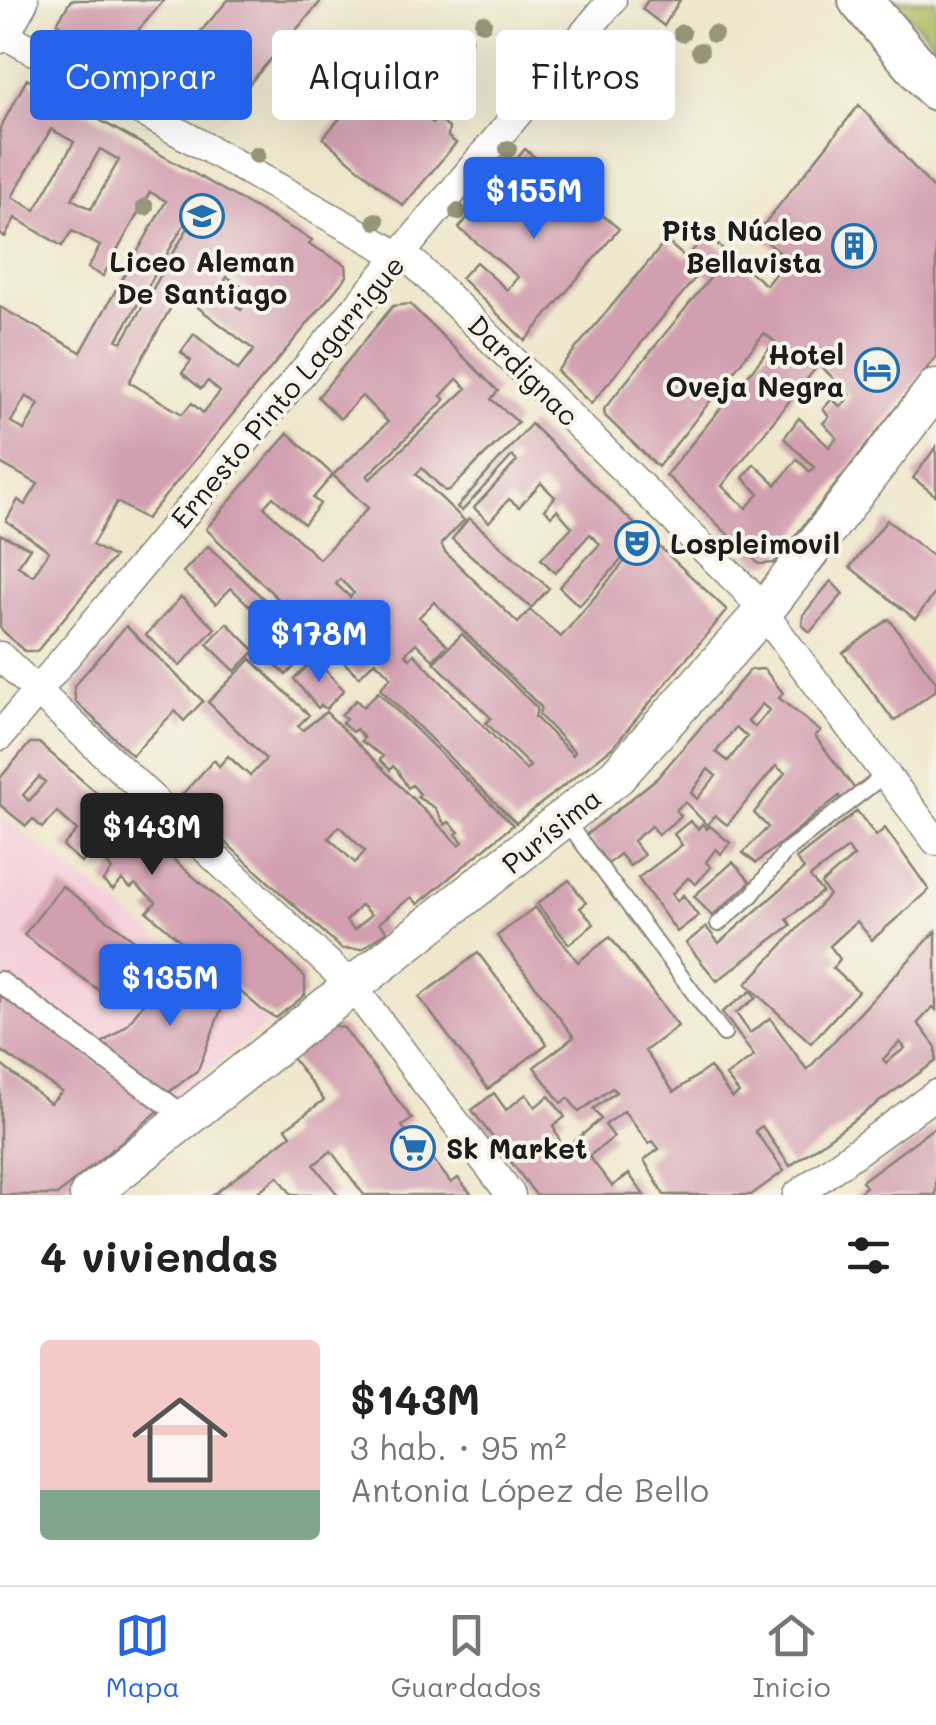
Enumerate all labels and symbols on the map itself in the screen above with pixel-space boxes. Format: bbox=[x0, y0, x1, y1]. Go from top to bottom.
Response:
pin: $155M bbox=[464, 157, 604, 242]
school or university icon: Liceo Aleman De Santiago bbox=[179, 193, 225, 239]
place label: Pits Núcleo Bellavista bbox=[662, 212, 822, 280]
building icon: Pits Núcleo Bellavista bbox=[831, 223, 877, 269]
place label: Liceo Aleman De Santiago bbox=[109, 243, 295, 311]
street label: Ernesto Pinto Lagarrigue bbox=[162, 247, 412, 535]
street label: Dardignac bbox=[461, 307, 587, 433]
place label: Hotel Oveja Negra bbox=[665, 336, 844, 404]
hotel icon: Hotel Oveja Negra bbox=[854, 347, 900, 393]
theatre icon: Lospleimovil bbox=[614, 520, 660, 566]
place label: Lospleimovil bbox=[670, 525, 840, 561]
pin: $178M bbox=[249, 600, 389, 685]
street label: Purísima bbox=[494, 779, 608, 881]
pin: $143M bbox=[82, 793, 222, 878]
pin: $135M bbox=[100, 944, 240, 1029]
supermarket icon: Sk Market bbox=[390, 1125, 436, 1171]
place label: Sk Market bbox=[446, 1130, 587, 1166]

